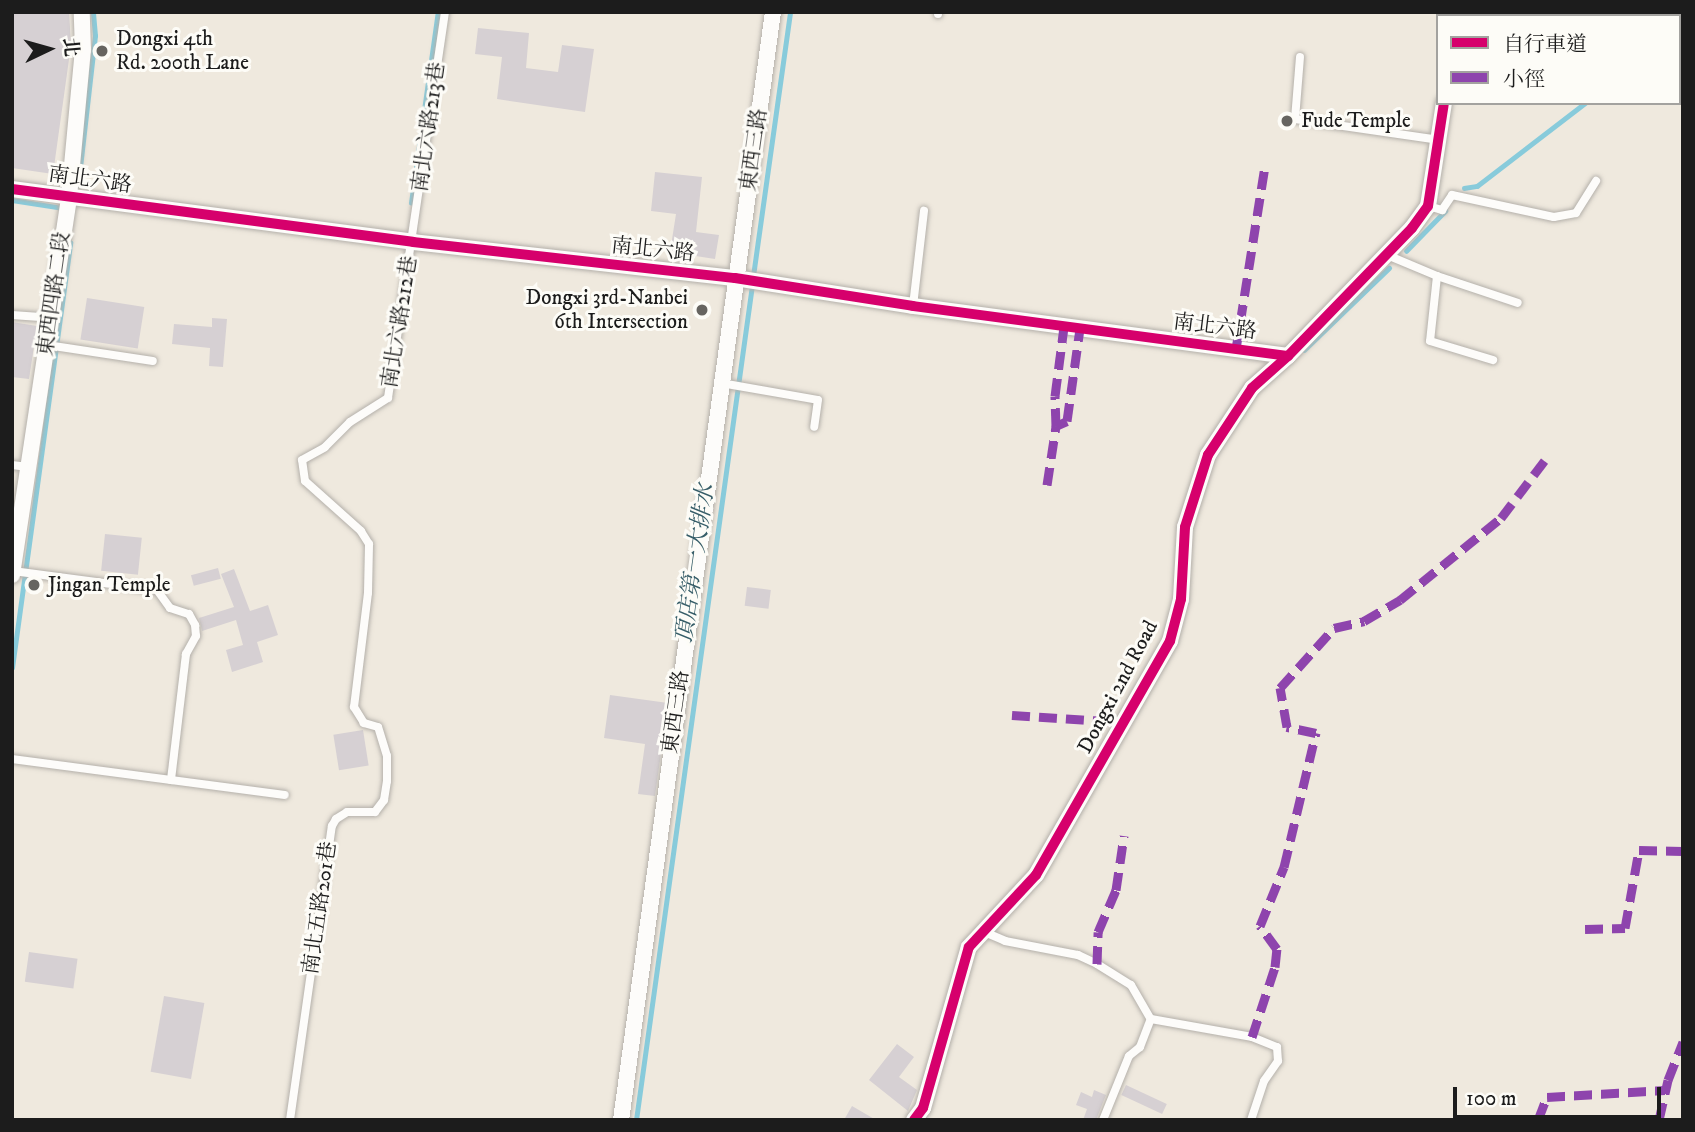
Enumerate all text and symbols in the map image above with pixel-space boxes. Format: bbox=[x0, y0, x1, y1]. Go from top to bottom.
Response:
north arrow bbox=[14, 14, 84, 84]
legend bbox=[1436, 14, 1681, 105]
place label: Dongxi 4th Rd. 200th Lane bbox=[116, 26, 249, 76]
text: 自行車道 bbox=[1503, 32, 1587, 58]
text: 北 bbox=[58, 37, 83, 58]
marker: Dongxi 4th Rd. 200th Lane bbox=[94, 43, 110, 59]
street label: 南北六路213巷 bbox=[407, 60, 451, 194]
text: 小徑 bbox=[1503, 67, 1545, 93]
street label: 東西三路 bbox=[736, 107, 772, 193]
place label: Fude Temple bbox=[1301, 108, 1411, 134]
marker: Fude Temple bbox=[1279, 113, 1295, 129]
street label: 南北六路 bbox=[47, 162, 133, 198]
street label: 東西四路二段 bbox=[33, 230, 75, 358]
street label: 南北六路 bbox=[610, 233, 696, 267]
street label: 南北六路212巷 bbox=[377, 254, 423, 390]
place label: Dongxi 3rd-Nanbei 6th Intersection bbox=[526, 285, 688, 335]
marker: Dongxi 3rd-Nanbei 6th Intersection bbox=[694, 302, 710, 318]
street label: 南北六路 bbox=[1172, 309, 1258, 345]
water label: 頂店第一大排水 bbox=[671, 482, 721, 646]
place label: Jingan Temple bbox=[48, 572, 171, 598]
marker: Jingan Temple bbox=[26, 577, 42, 593]
street label: Dongxi 2nd Road bbox=[1072, 616, 1164, 758]
street label: 東西三路 bbox=[658, 669, 694, 755]
street label: 南北五路201巷 bbox=[298, 840, 342, 976]
scale bar bbox=[1457, 1072, 1665, 1116]
text: 100 m bbox=[1466, 1086, 1517, 1112]

